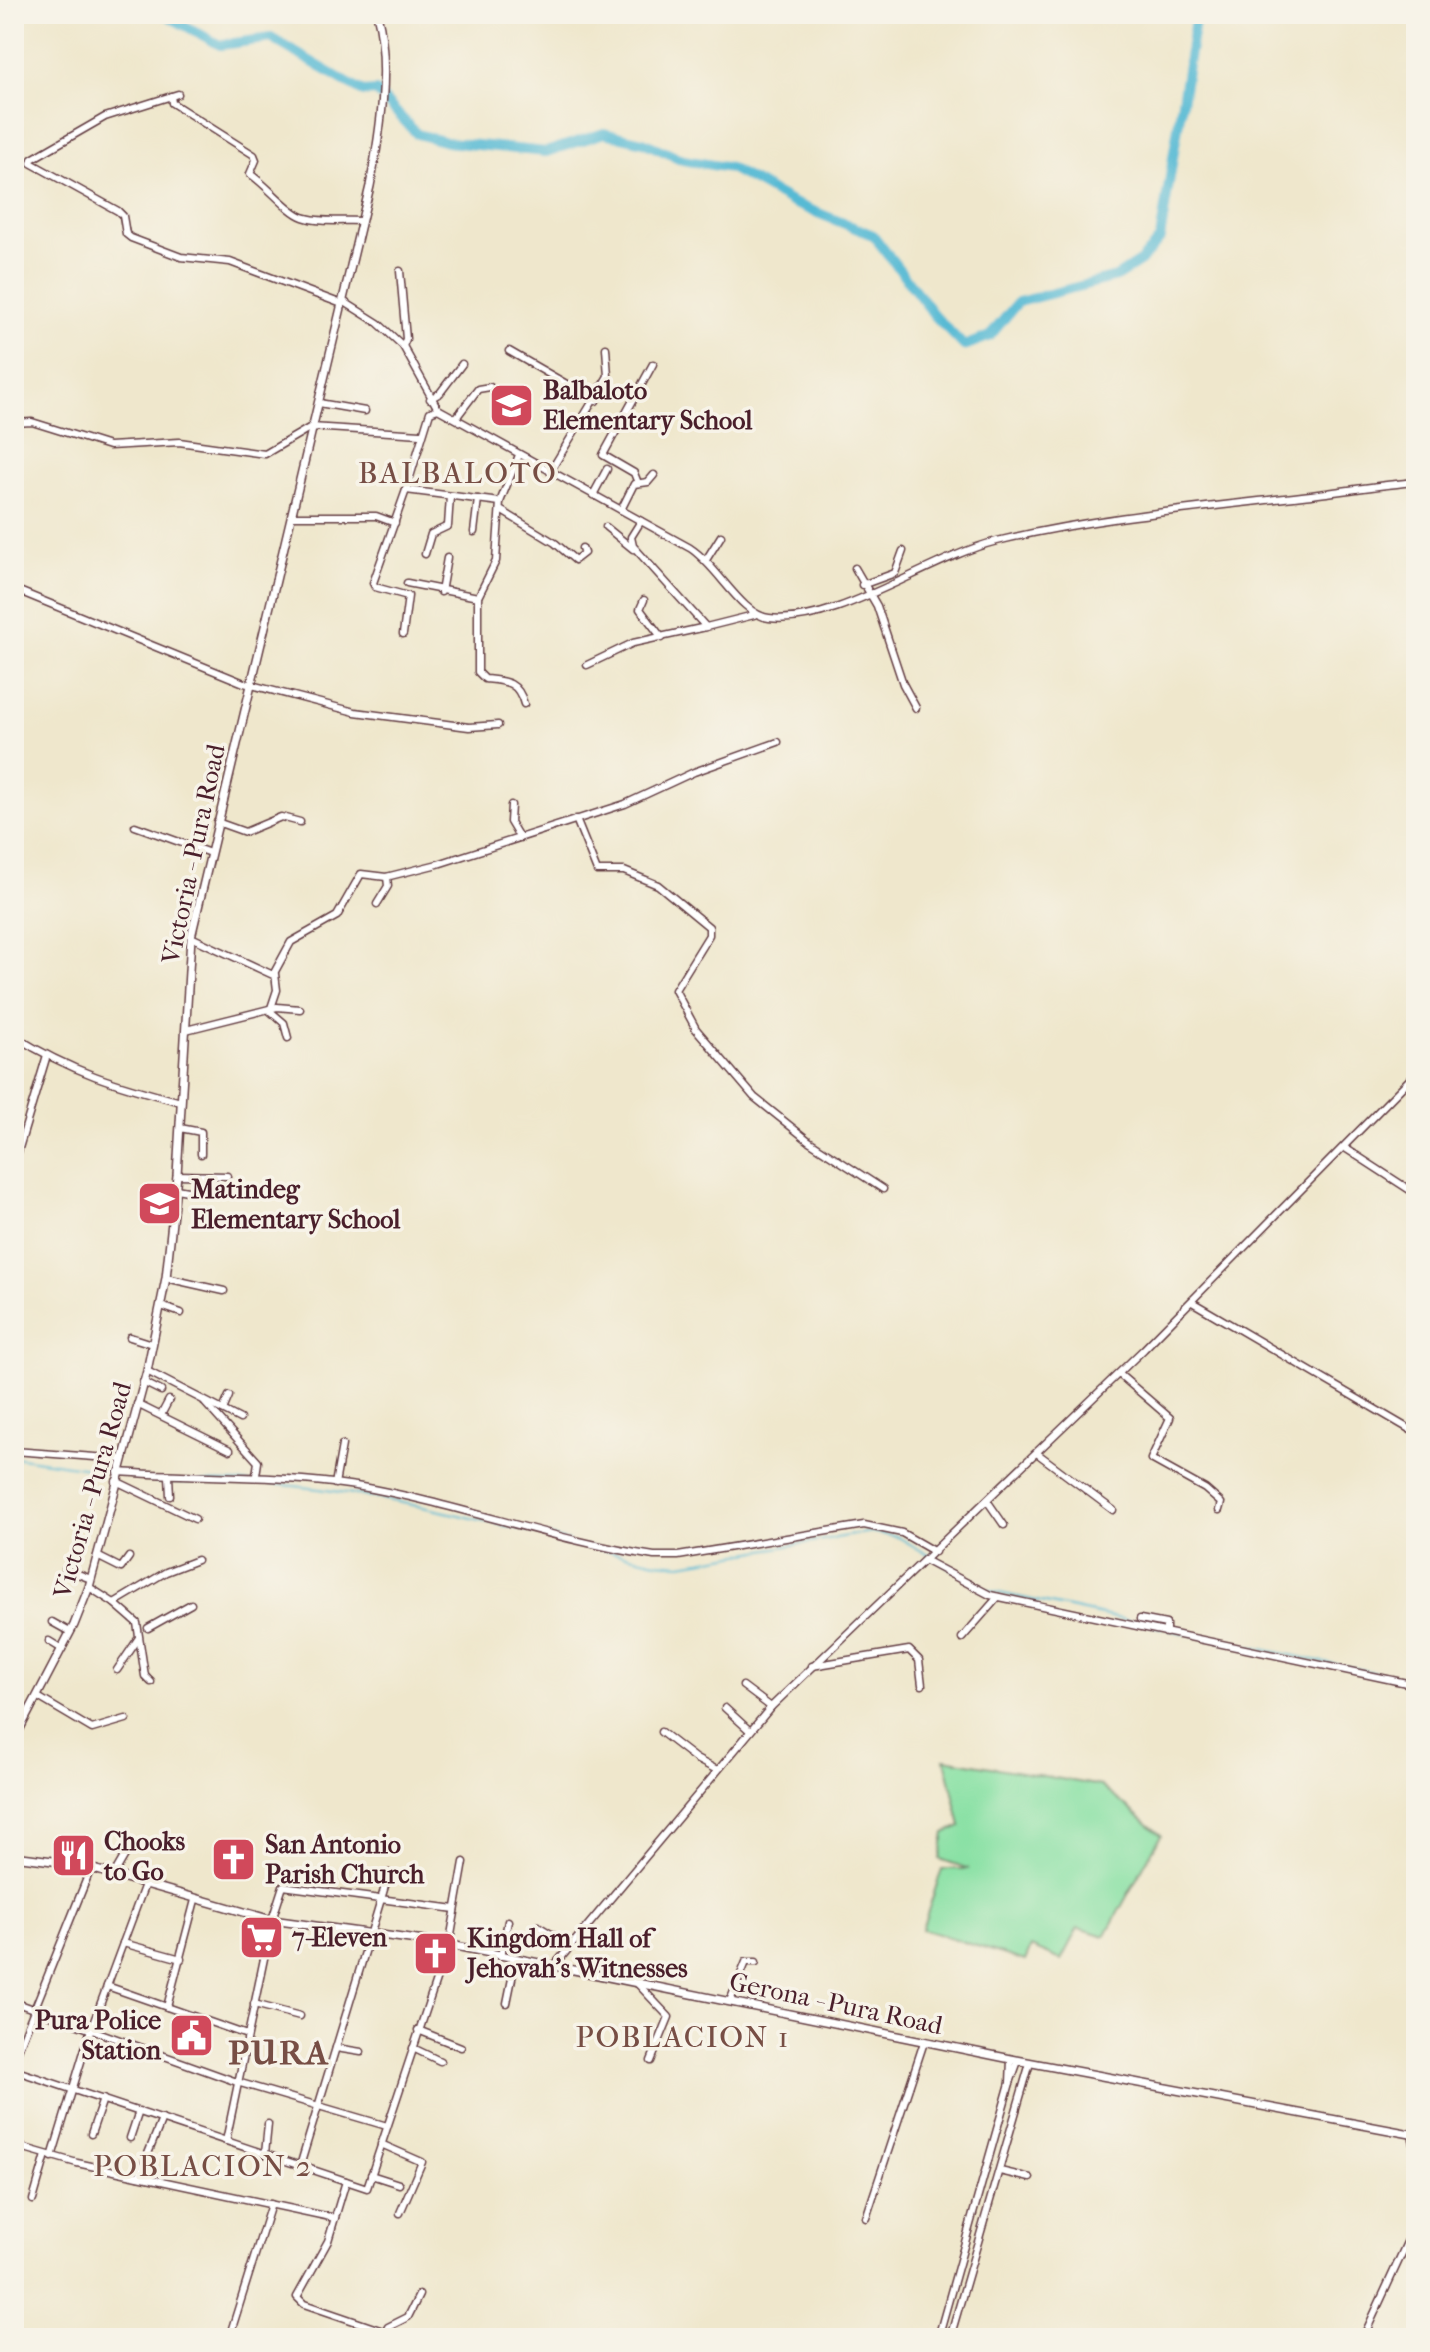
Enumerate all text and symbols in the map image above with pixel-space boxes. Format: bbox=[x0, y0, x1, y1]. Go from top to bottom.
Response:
place label: Balbaloto Elementary School bbox=[543, 375, 753, 436]
school or university icon: Balbaloto Elementary School bbox=[488, 381, 536, 429]
district label: BALBALOTO bbox=[358, 456, 558, 491]
street label: Victoria - Pura Road bbox=[155, 741, 232, 968]
place label: Matindeg Elementary School bbox=[191, 1174, 401, 1235]
school or university icon: Matindeg Elementary School bbox=[136, 1180, 184, 1228]
street label: Victoria - Pura Road bbox=[46, 1378, 138, 1603]
place label: Chooks to Go bbox=[103, 1826, 185, 1887]
place label: San Antonio Parish Church bbox=[265, 1829, 425, 1890]
restaurant icon: Chooks to Go bbox=[49, 1832, 97, 1880]
church icon: San Antonio Parish Church bbox=[210, 1835, 258, 1883]
supermarket icon: 7-Eleven bbox=[237, 1913, 285, 1961]
place label: 7-Eleven bbox=[291, 1922, 388, 1953]
place label: Kingdom Hall of Jehovah's Witnesses bbox=[464, 1923, 688, 1984]
church icon: Kingdom Hall of Jehovah's Witnesses bbox=[412, 1929, 460, 1977]
street label: Gerona - Pura Road bbox=[726, 1966, 946, 2041]
place label: Pura Police Station bbox=[35, 2005, 162, 2066]
public building icon: Pura Police Station bbox=[168, 2011, 216, 2059]
district label: POBLACION 1 bbox=[575, 2020, 791, 2055]
district label: PURA bbox=[228, 2033, 330, 2073]
district label: POBLACION 2 bbox=[93, 2149, 313, 2184]

